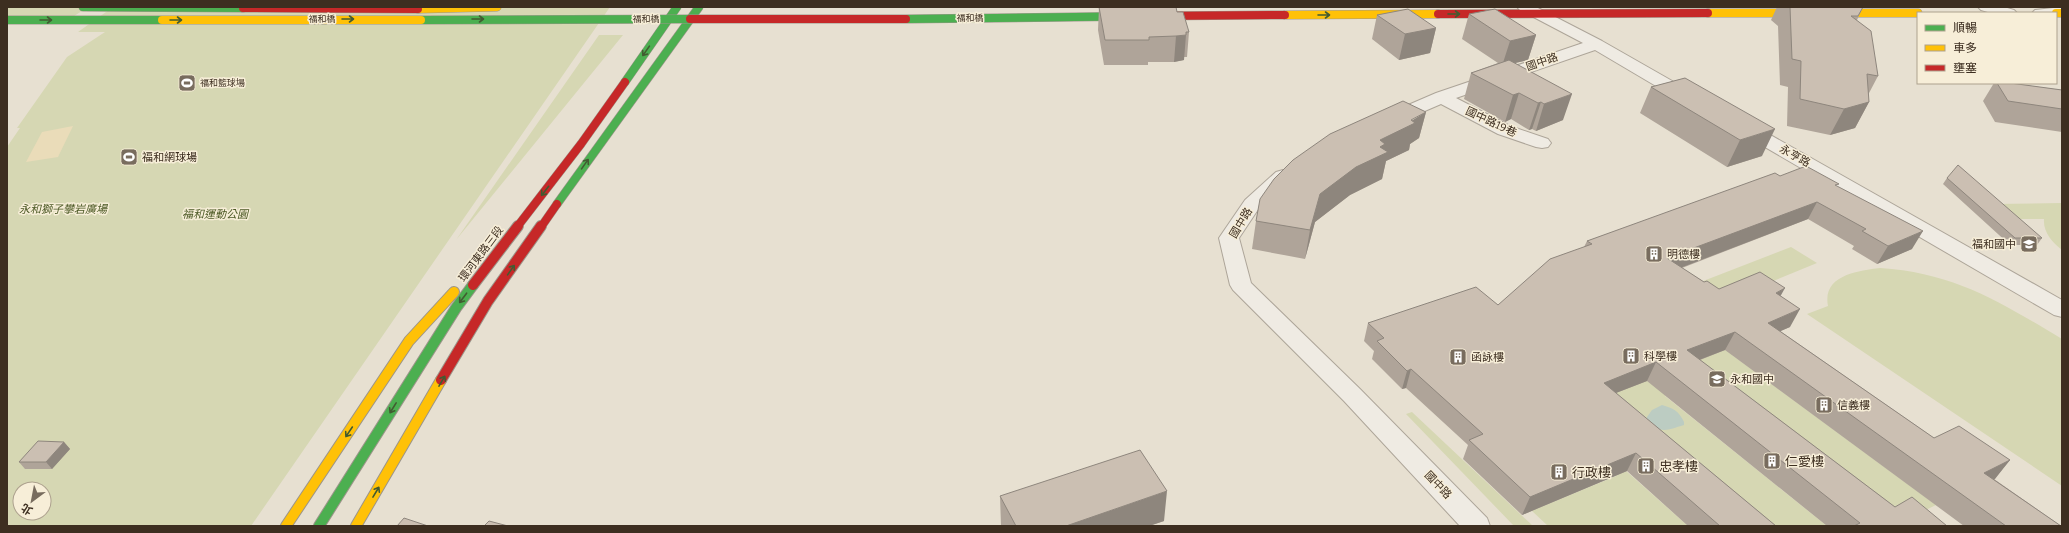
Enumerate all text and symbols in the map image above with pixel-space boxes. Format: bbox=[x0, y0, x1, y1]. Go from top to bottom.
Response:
one-way arrow bbox=[1447, 10, 1460, 18]
one-way arrow bbox=[1317, 11, 1330, 19]
legend bbox=[1917, 12, 2057, 84]
street label: 福和橋 bbox=[956, 13, 984, 23]
street label: 福和橋 bbox=[308, 14, 336, 24]
street label: 福和橋 bbox=[632, 14, 660, 24]
one-way arrow bbox=[341, 15, 354, 23]
one-way arrow bbox=[471, 15, 484, 23]
one-way arrow bbox=[39, 16, 52, 24]
one-way arrow bbox=[169, 16, 182, 24]
text: 順暢 bbox=[1953, 21, 1977, 35]
text: 車多 bbox=[1953, 41, 1977, 55]
one-way arrow bbox=[642, 46, 650, 57]
street label: 國中路 bbox=[1524, 50, 1560, 74]
text: 壅塞 bbox=[1953, 61, 1977, 75]
sports icon: 福和籃球場 bbox=[177, 73, 197, 93]
place label: 福和籃球場 bbox=[200, 78, 245, 88]
street label: 國中路19巷 bbox=[1463, 105, 1519, 139]
street label: 永亨路 bbox=[1777, 142, 1813, 170]
sports icon: 福和網球場 bbox=[119, 147, 139, 167]
place label: 福和網球場 bbox=[142, 151, 197, 164]
one-way arrow bbox=[581, 158, 589, 169]
one-way arrow bbox=[541, 185, 550, 196]
park label: 永和獅子攀岩廣場 bbox=[19, 203, 109, 216]
street label: 國中路 bbox=[1227, 206, 1255, 240]
park label: 福和運動公園 bbox=[182, 208, 250, 221]
street label: 環河東路三段 bbox=[456, 224, 506, 284]
school or university icon: 福和國中 bbox=[2019, 234, 2039, 254]
place label: 福和國中 bbox=[1972, 238, 2016, 251]
building icon: 明德樓 bbox=[1644, 244, 1664, 264]
place label: 明德樓 bbox=[1667, 248, 1700, 261]
one-way arrow bbox=[506, 265, 515, 276]
one-way arrow bbox=[459, 292, 467, 303]
building icon: 科學樓 bbox=[1621, 346, 1641, 366]
building icon: 函詠樓 bbox=[1448, 347, 1468, 367]
place label: 科學樓 bbox=[1644, 350, 1677, 363]
place label: 函詠樓 bbox=[1471, 351, 1504, 364]
school or university icon: 永和國中 bbox=[1707, 369, 1727, 389]
place label: 永和國中 bbox=[1730, 373, 1774, 386]
one-way arrow bbox=[439, 375, 447, 387]
building icon: 信義樓 bbox=[1814, 395, 1834, 415]
place label: 信義樓 bbox=[1837, 399, 1870, 412]
one-way arrow bbox=[389, 402, 397, 414]
one-way arrow bbox=[345, 426, 353, 437]
building icon: 仁愛樓 bbox=[1762, 451, 1782, 471]
place label: 仁愛樓 bbox=[1785, 454, 1824, 469]
building icon: 忠孝樓 bbox=[1636, 456, 1656, 476]
place label: 忠孝樓 bbox=[1659, 459, 1698, 474]
building icon: 行政樓 bbox=[1549, 462, 1569, 482]
place label: 行政樓 bbox=[1572, 465, 1611, 480]
street label: 國中路 bbox=[1422, 469, 1454, 501]
north arrow bbox=[12, 481, 52, 521]
one-way arrow bbox=[372, 487, 380, 498]
text: 北 bbox=[19, 501, 35, 517]

